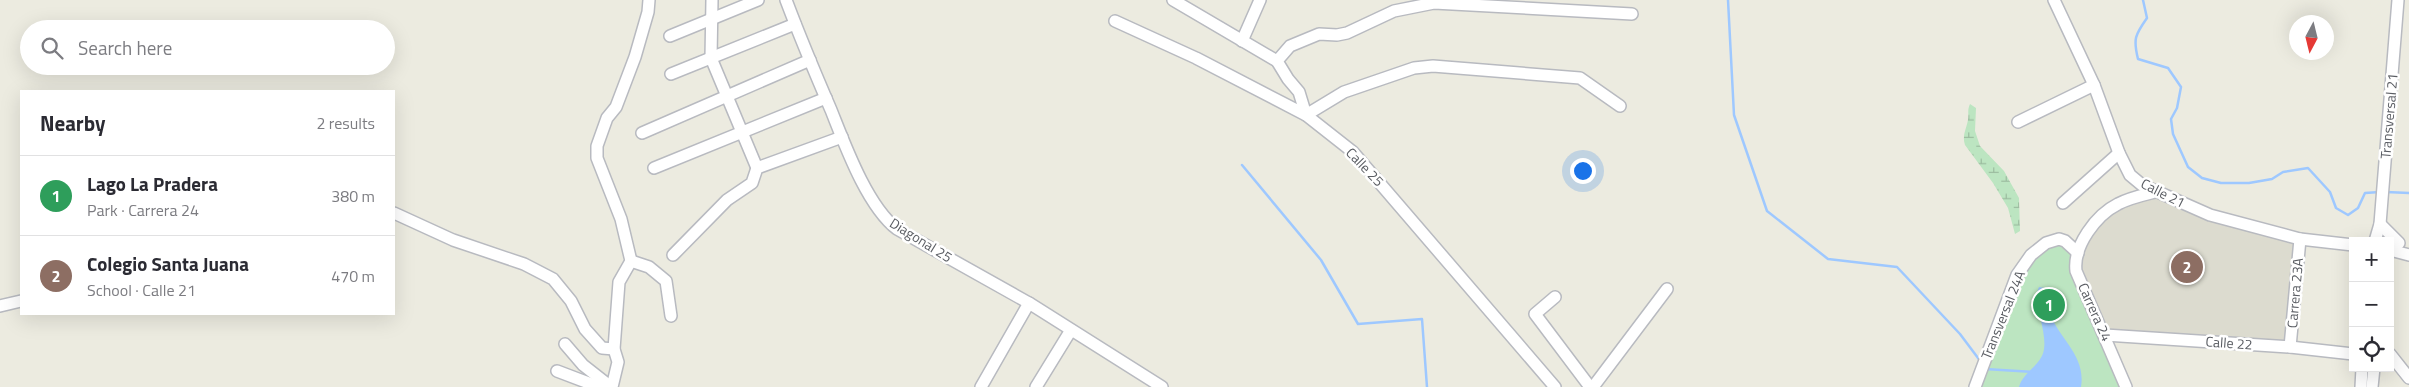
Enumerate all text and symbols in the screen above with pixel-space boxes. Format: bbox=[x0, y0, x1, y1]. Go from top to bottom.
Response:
north arrow bbox=[2289, 15, 2334, 60]
search box bbox=[20, 20, 395, 75]
text: Search here bbox=[78, 33, 172, 62]
icon: search bbox=[38, 34, 66, 62]
street label: Transversal 21 bbox=[2374, 72, 2403, 160]
text: Nearby bbox=[40, 107, 105, 139]
text: 2 results bbox=[316, 111, 375, 135]
street label: Calle 25 bbox=[1342, 142, 1389, 191]
your location bbox=[1570, 158, 1596, 184]
text: Lago La Pradera bbox=[87, 169, 218, 198]
street label: Calle 21 bbox=[2138, 173, 2189, 213]
text: 1 bbox=[52, 184, 60, 208]
text: 380 m bbox=[331, 184, 375, 208]
text: Park · Carrera 24 bbox=[87, 198, 199, 222]
street label: Diagonal 25 bbox=[886, 212, 957, 267]
map controls bbox=[2349, 237, 2394, 372]
button: + bbox=[2349, 237, 2394, 282]
pin: 2 bbox=[2171, 248, 2203, 286]
text: Colegio Santa Juana bbox=[87, 249, 249, 278]
street label: Carrera 23A bbox=[2281, 256, 2308, 329]
text: 2 bbox=[52, 264, 60, 288]
text: 470 m bbox=[331, 264, 375, 288]
street label: Transversal 24A bbox=[1975, 267, 2030, 362]
text: School · Calle 21 bbox=[87, 278, 196, 302]
street label: Carrera 24 bbox=[2073, 279, 2118, 344]
button: − bbox=[2349, 282, 2394, 327]
pin: 1 bbox=[2033, 286, 2065, 324]
button: locate bbox=[2349, 327, 2394, 372]
street label: Calle 22 bbox=[2205, 330, 2253, 355]

